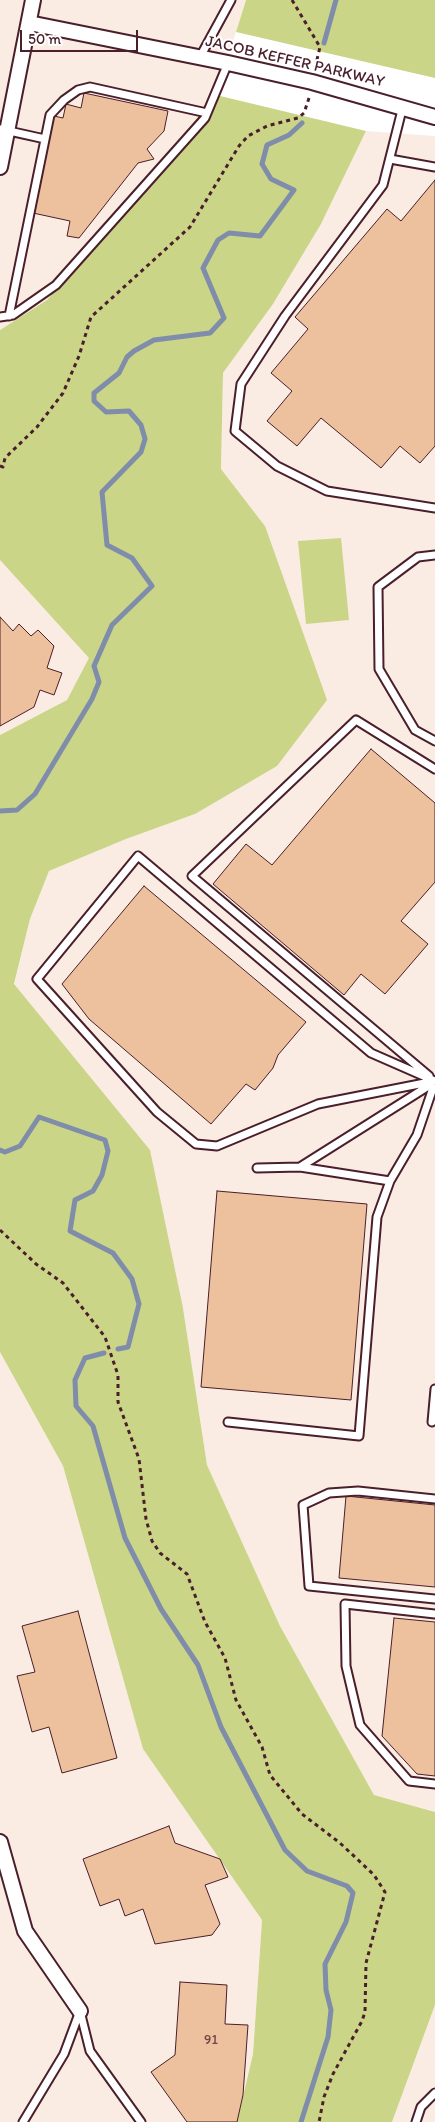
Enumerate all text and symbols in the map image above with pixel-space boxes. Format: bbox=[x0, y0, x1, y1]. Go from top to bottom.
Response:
scale bar bbox=[22, 20, 140, 52]
text: 50 m bbox=[28, 30, 61, 48]
street label: JACOB KEFFER PARKWAY bbox=[203, 32, 387, 92]
house number: 91 bbox=[204, 2032, 218, 2048]

